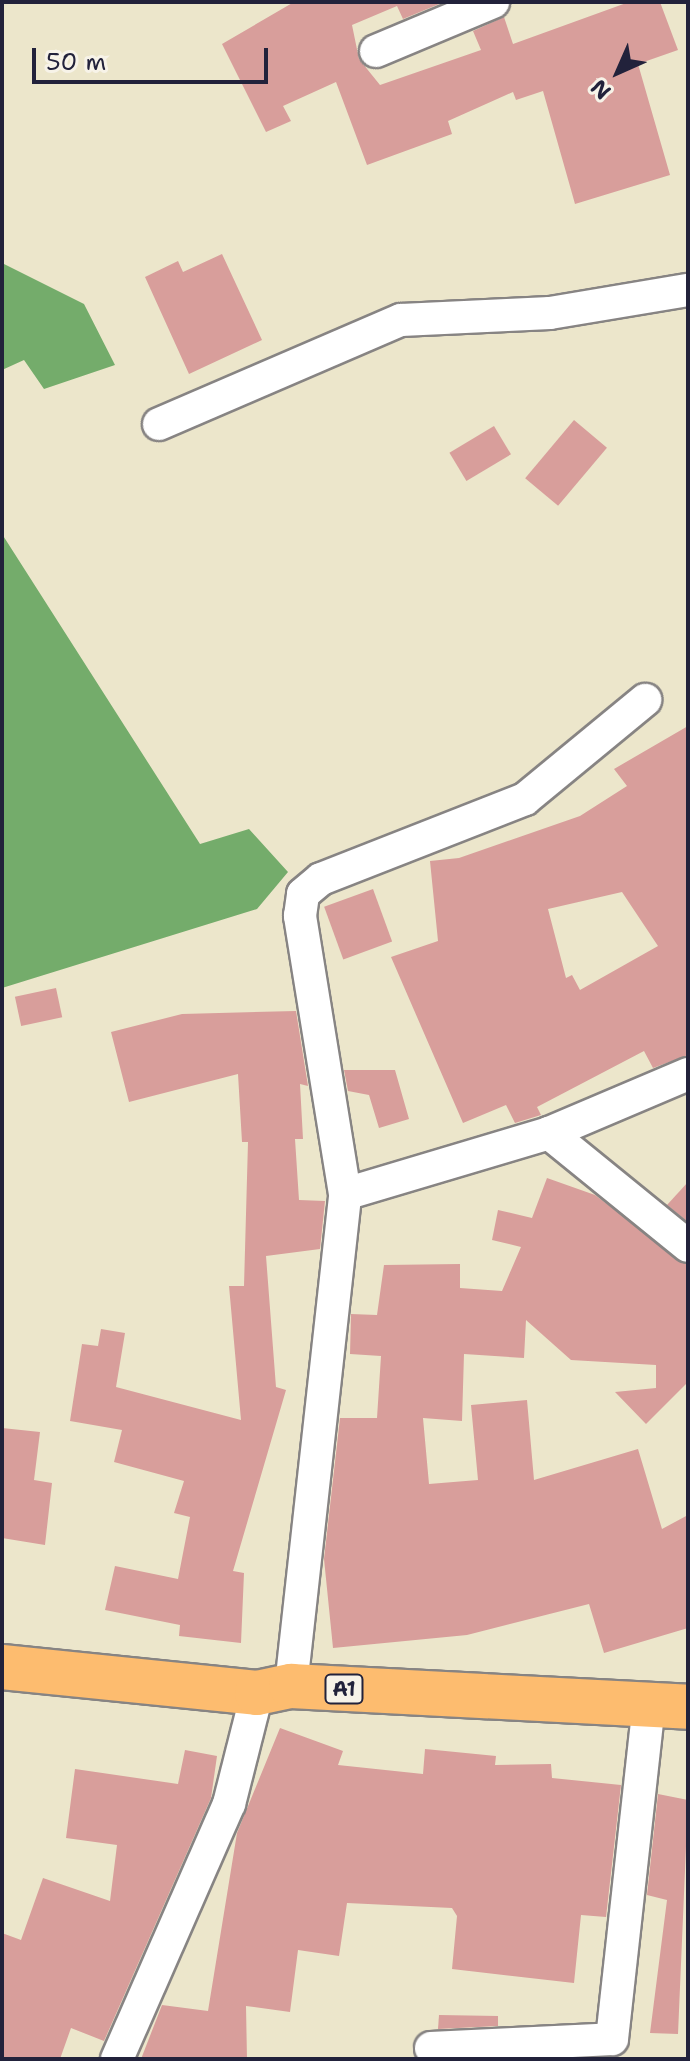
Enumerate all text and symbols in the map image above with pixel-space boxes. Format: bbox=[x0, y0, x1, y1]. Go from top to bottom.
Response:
scale bar bbox=[36, 32, 272, 82]
north arrow bbox=[578, 32, 658, 112]
text: 50 m bbox=[46, 46, 106, 78]
text: N bbox=[584, 73, 617, 106]
road number: A1 bbox=[324, 1673, 364, 1705]

